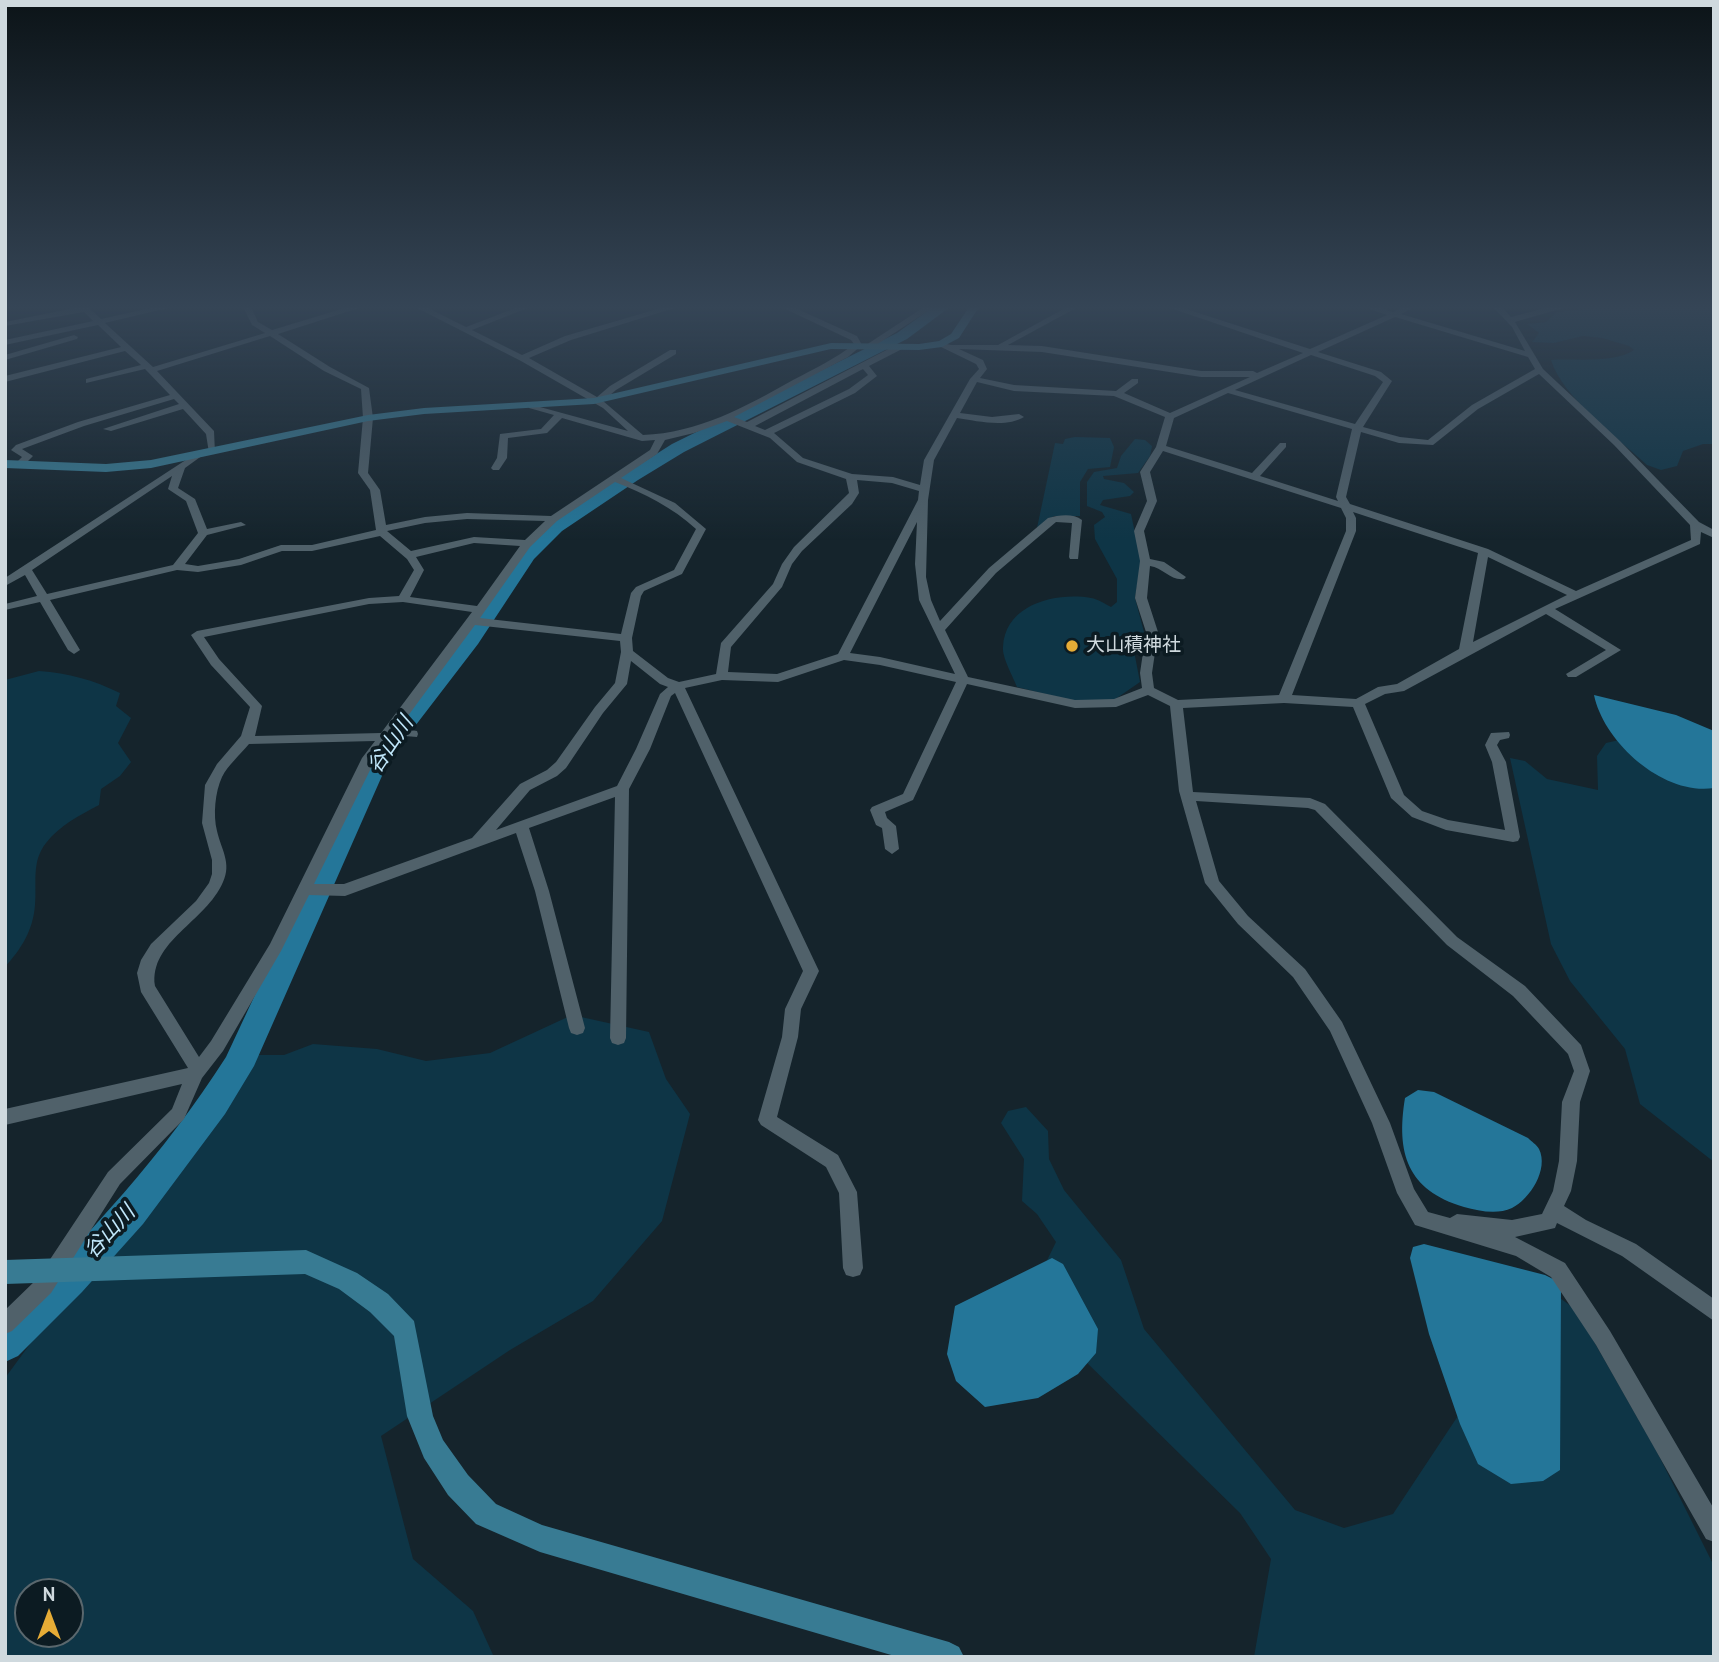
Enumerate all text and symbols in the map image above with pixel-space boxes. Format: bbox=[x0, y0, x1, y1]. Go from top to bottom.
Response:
place label: 大山積神社 bbox=[1086, 635, 1181, 657]
marker: 大山積神社 bbox=[1064, 638, 1080, 654]
water label: 谷山川 bbox=[363, 712, 419, 778]
water label: 谷山川 bbox=[79, 1200, 141, 1264]
north arrow bbox=[14, 1578, 84, 1648]
text: N bbox=[43, 1582, 55, 1606]

